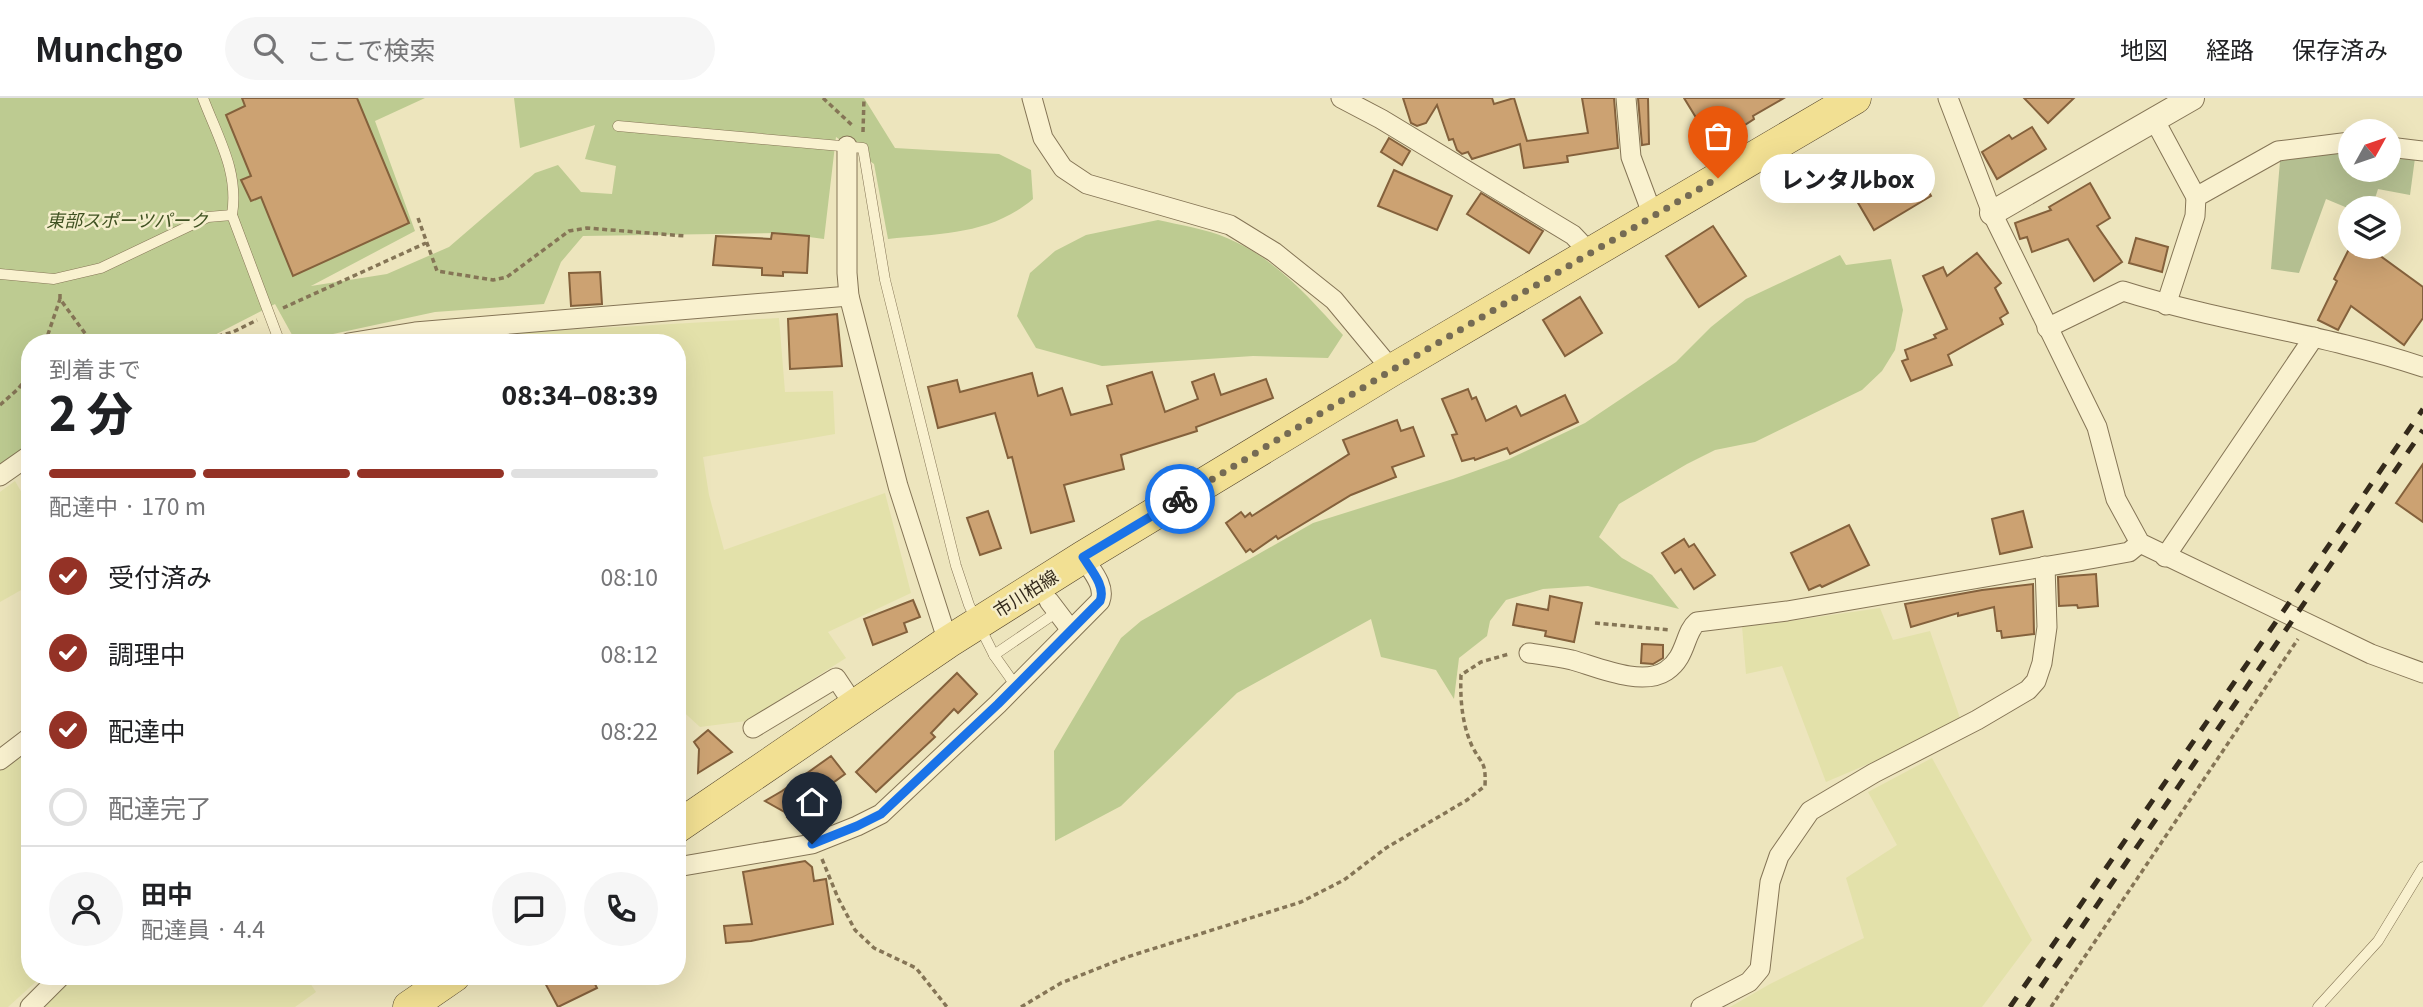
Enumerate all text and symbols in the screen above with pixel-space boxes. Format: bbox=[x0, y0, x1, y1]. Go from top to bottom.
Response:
search box bbox=[225, 17, 715, 80]
text: Munchgo bbox=[35, 24, 183, 72]
icon: search bbox=[249, 29, 287, 67]
text: ここで検索 bbox=[305, 30, 435, 67]
text: 地図 bbox=[2120, 31, 2168, 66]
text: 経路 bbox=[2206, 31, 2254, 66]
text: 保存済み bbox=[2292, 31, 2388, 66]
pin bbox=[1688, 106, 1748, 178]
icon: bag bbox=[1699, 117, 1737, 155]
north arrow bbox=[2338, 119, 2401, 182]
map controls bbox=[2338, 119, 2401, 259]
callout: レンタルbox bbox=[1760, 154, 1935, 202]
text: レンタルbox bbox=[1781, 161, 1915, 195]
button: layers bbox=[2338, 196, 2401, 259]
park label: 東部スポーツパーク bbox=[46, 206, 209, 232]
text: 到着まで bbox=[49, 351, 141, 385]
text: 08:34–08:39 bbox=[502, 375, 658, 412]
text: 2 分 bbox=[49, 378, 133, 444]
courier bbox=[1145, 464, 1215, 534]
icon: bike bbox=[1161, 480, 1199, 518]
text: 配達中 · 170 m bbox=[49, 488, 206, 522]
icon: check bbox=[49, 557, 87, 595]
text: 受付済み bbox=[108, 557, 212, 594]
text: 08:10 bbox=[601, 559, 658, 593]
street label: 市川柏線 bbox=[988, 562, 1062, 622]
icon: check bbox=[49, 634, 87, 672]
text: 調理中 bbox=[108, 634, 186, 671]
text: 08:12 bbox=[601, 636, 658, 670]
icon: check bbox=[49, 711, 87, 749]
text: 配達中 bbox=[108, 711, 186, 748]
text: 08:22 bbox=[601, 713, 658, 747]
pin bbox=[782, 772, 842, 844]
icon: home bbox=[793, 783, 831, 821]
text: 配達完了 bbox=[108, 788, 212, 825]
button: person bbox=[49, 872, 123, 946]
button: chat bbox=[492, 872, 566, 946]
button: phone bbox=[584, 872, 658, 946]
text: 田中 bbox=[141, 874, 193, 911]
text: 配達員 · 4.4 bbox=[141, 911, 265, 945]

